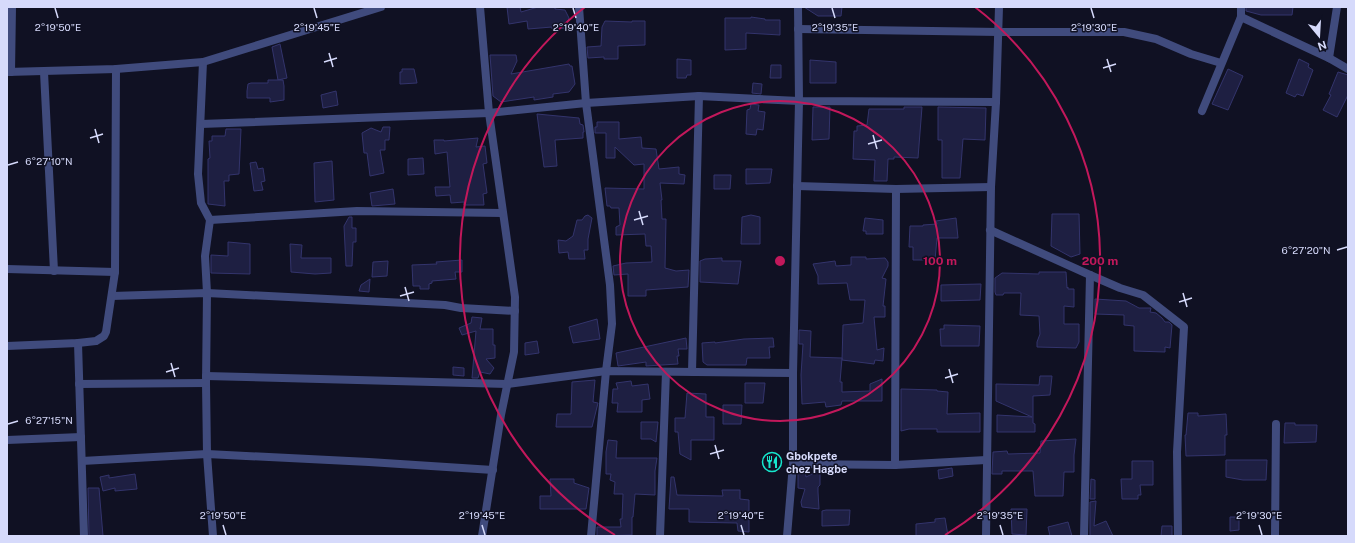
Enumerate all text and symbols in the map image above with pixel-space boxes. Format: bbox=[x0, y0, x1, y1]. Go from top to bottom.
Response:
north arrow bbox=[1299, 16, 1339, 56]
text: 2°19'50"E bbox=[35, 21, 81, 33]
text: 2°19'45"E bbox=[294, 21, 340, 33]
text: 2°19'40"E bbox=[553, 21, 599, 33]
text: 2°19'35"E bbox=[812, 21, 858, 33]
text: 2°19'30"E bbox=[1071, 21, 1117, 33]
text: N bbox=[1316, 38, 1328, 53]
text: 6°27'10"N bbox=[25, 155, 73, 167]
text: 6°27'20"N bbox=[1281, 244, 1331, 256]
centre of rings bbox=[773, 254, 787, 268]
text: 100 m bbox=[923, 254, 957, 268]
text: 200 m bbox=[1082, 254, 1118, 268]
text: 6°27'15"N bbox=[25, 414, 73, 426]
place label: Gbokpete chez Hagbe bbox=[786, 450, 847, 475]
restaurant icon: Gbokpete chez Hagbe bbox=[761, 451, 783, 473]
text: 2°19'50"E bbox=[200, 509, 246, 521]
text: 2°19'45"E bbox=[459, 509, 505, 521]
text: 2°19'40"E bbox=[718, 509, 764, 521]
text: 2°19'35"E bbox=[977, 509, 1023, 521]
text: 2°19'30"E bbox=[1236, 509, 1282, 521]

